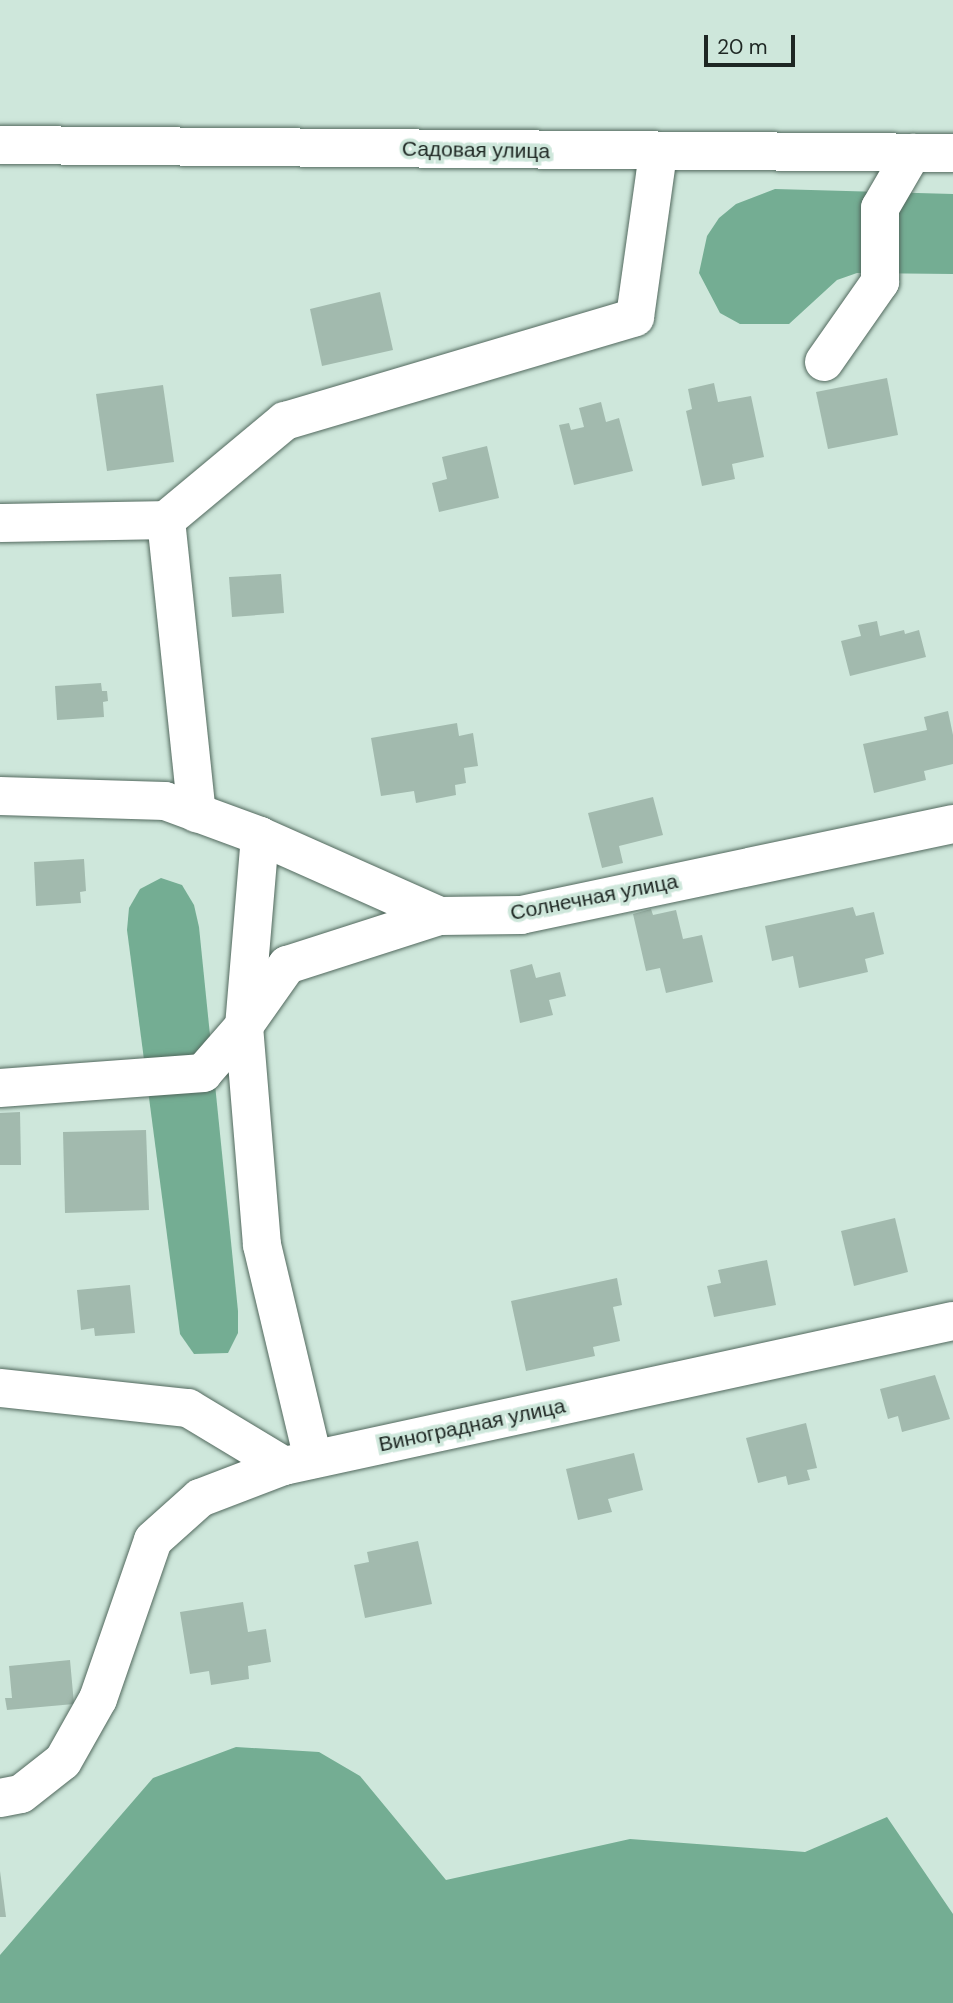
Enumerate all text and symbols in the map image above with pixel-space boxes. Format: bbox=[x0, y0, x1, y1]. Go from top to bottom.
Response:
scale bar bbox=[708, 21, 799, 65]
text: 20 m bbox=[717, 33, 768, 61]
street label: Садовая улица bbox=[402, 136, 550, 164]
street label: Солнечная улица bbox=[508, 868, 680, 926]
street label: Виноградная улица bbox=[376, 1393, 568, 1457]

